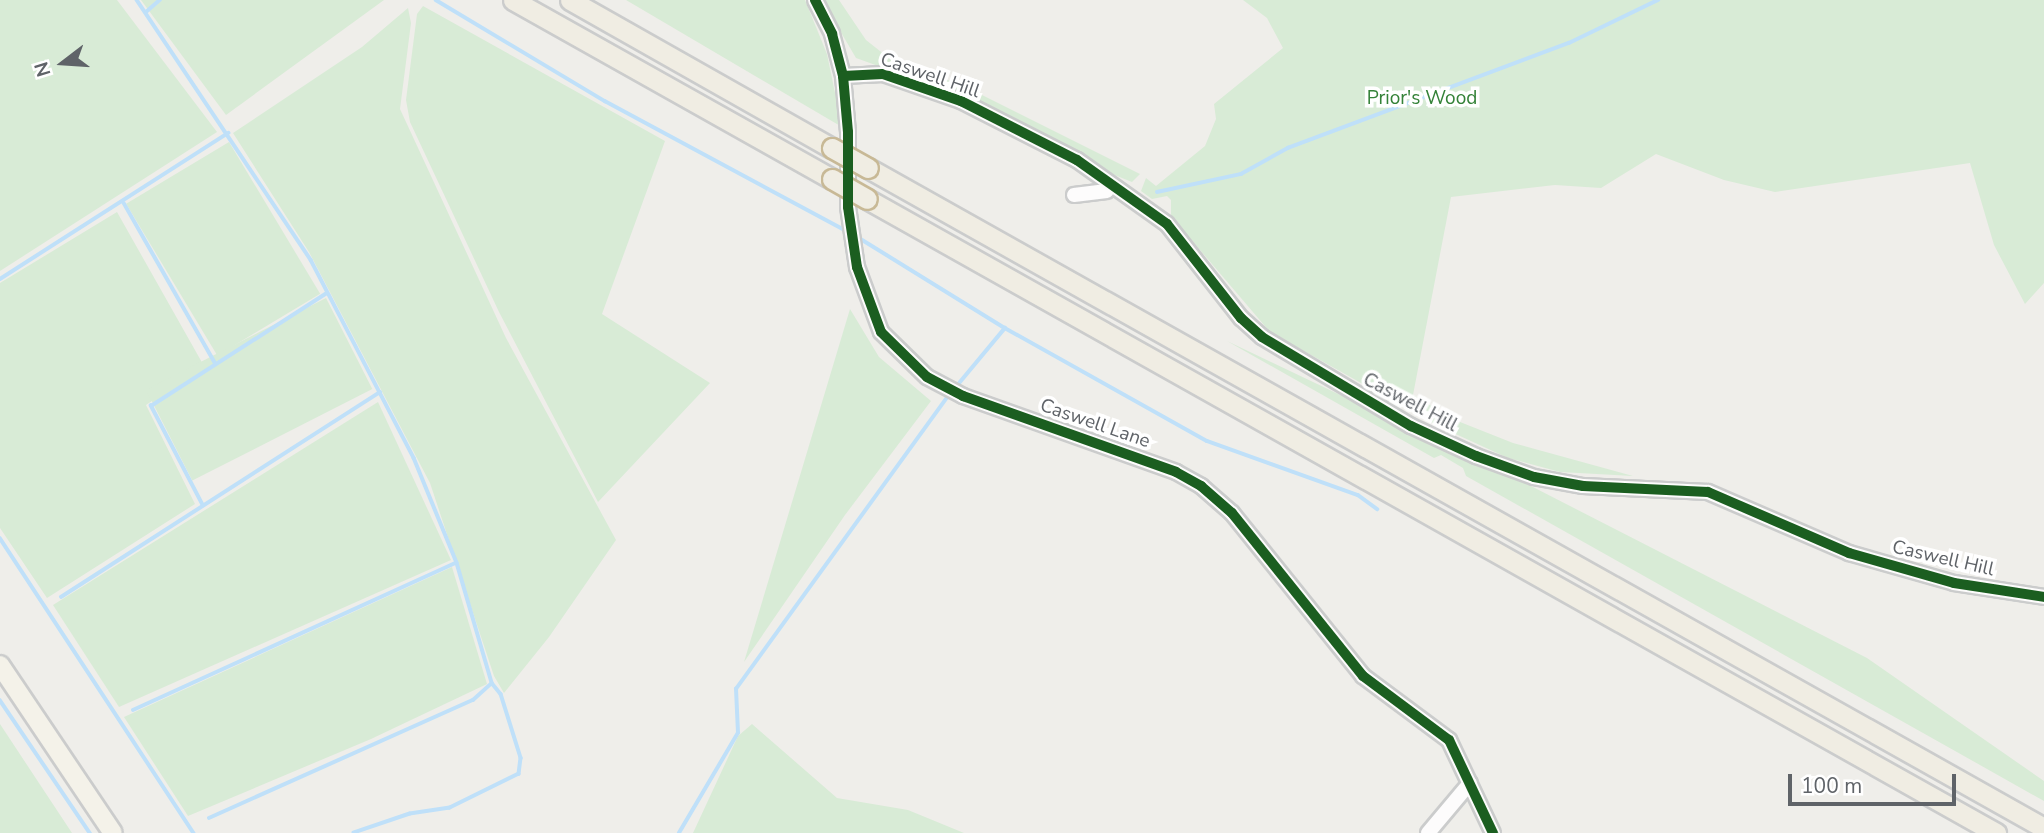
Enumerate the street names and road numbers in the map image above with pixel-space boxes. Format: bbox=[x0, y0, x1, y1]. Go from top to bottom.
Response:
street label: Caswell Hill bbox=[877, 48, 983, 104]
street label: Caswell Hill bbox=[1359, 369, 1461, 437]
street label: Caswell Lane bbox=[1037, 395, 1153, 453]
street label: Caswell Hill bbox=[1890, 536, 1996, 582]

